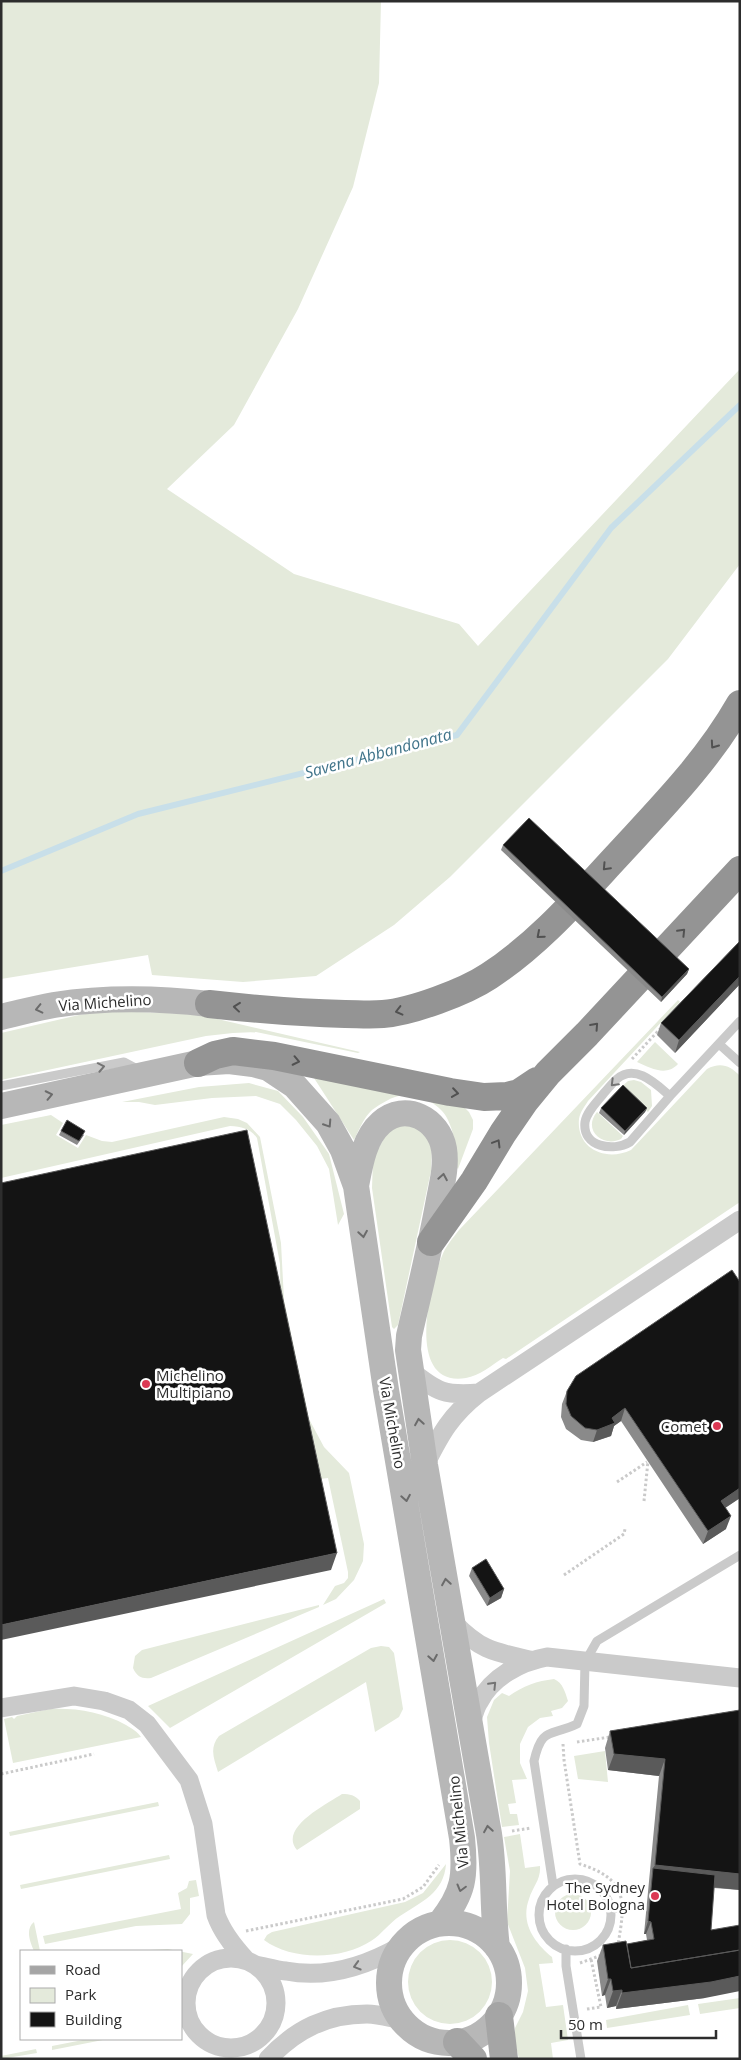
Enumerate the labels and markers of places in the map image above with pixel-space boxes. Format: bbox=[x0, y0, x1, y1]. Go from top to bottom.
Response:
place label: Michelino Multipiano bbox=[156, 1365, 231, 1402]
marker: Michelino Multipiano bbox=[140, 1378, 152, 1390]
place label: Comet bbox=[661, 1416, 707, 1436]
marker: Comet bbox=[711, 1420, 723, 1432]
place label: The Sydney Hotel Bologna bbox=[546, 1877, 645, 1914]
marker: The Sydney Hotel Bologna bbox=[649, 1890, 661, 1902]

